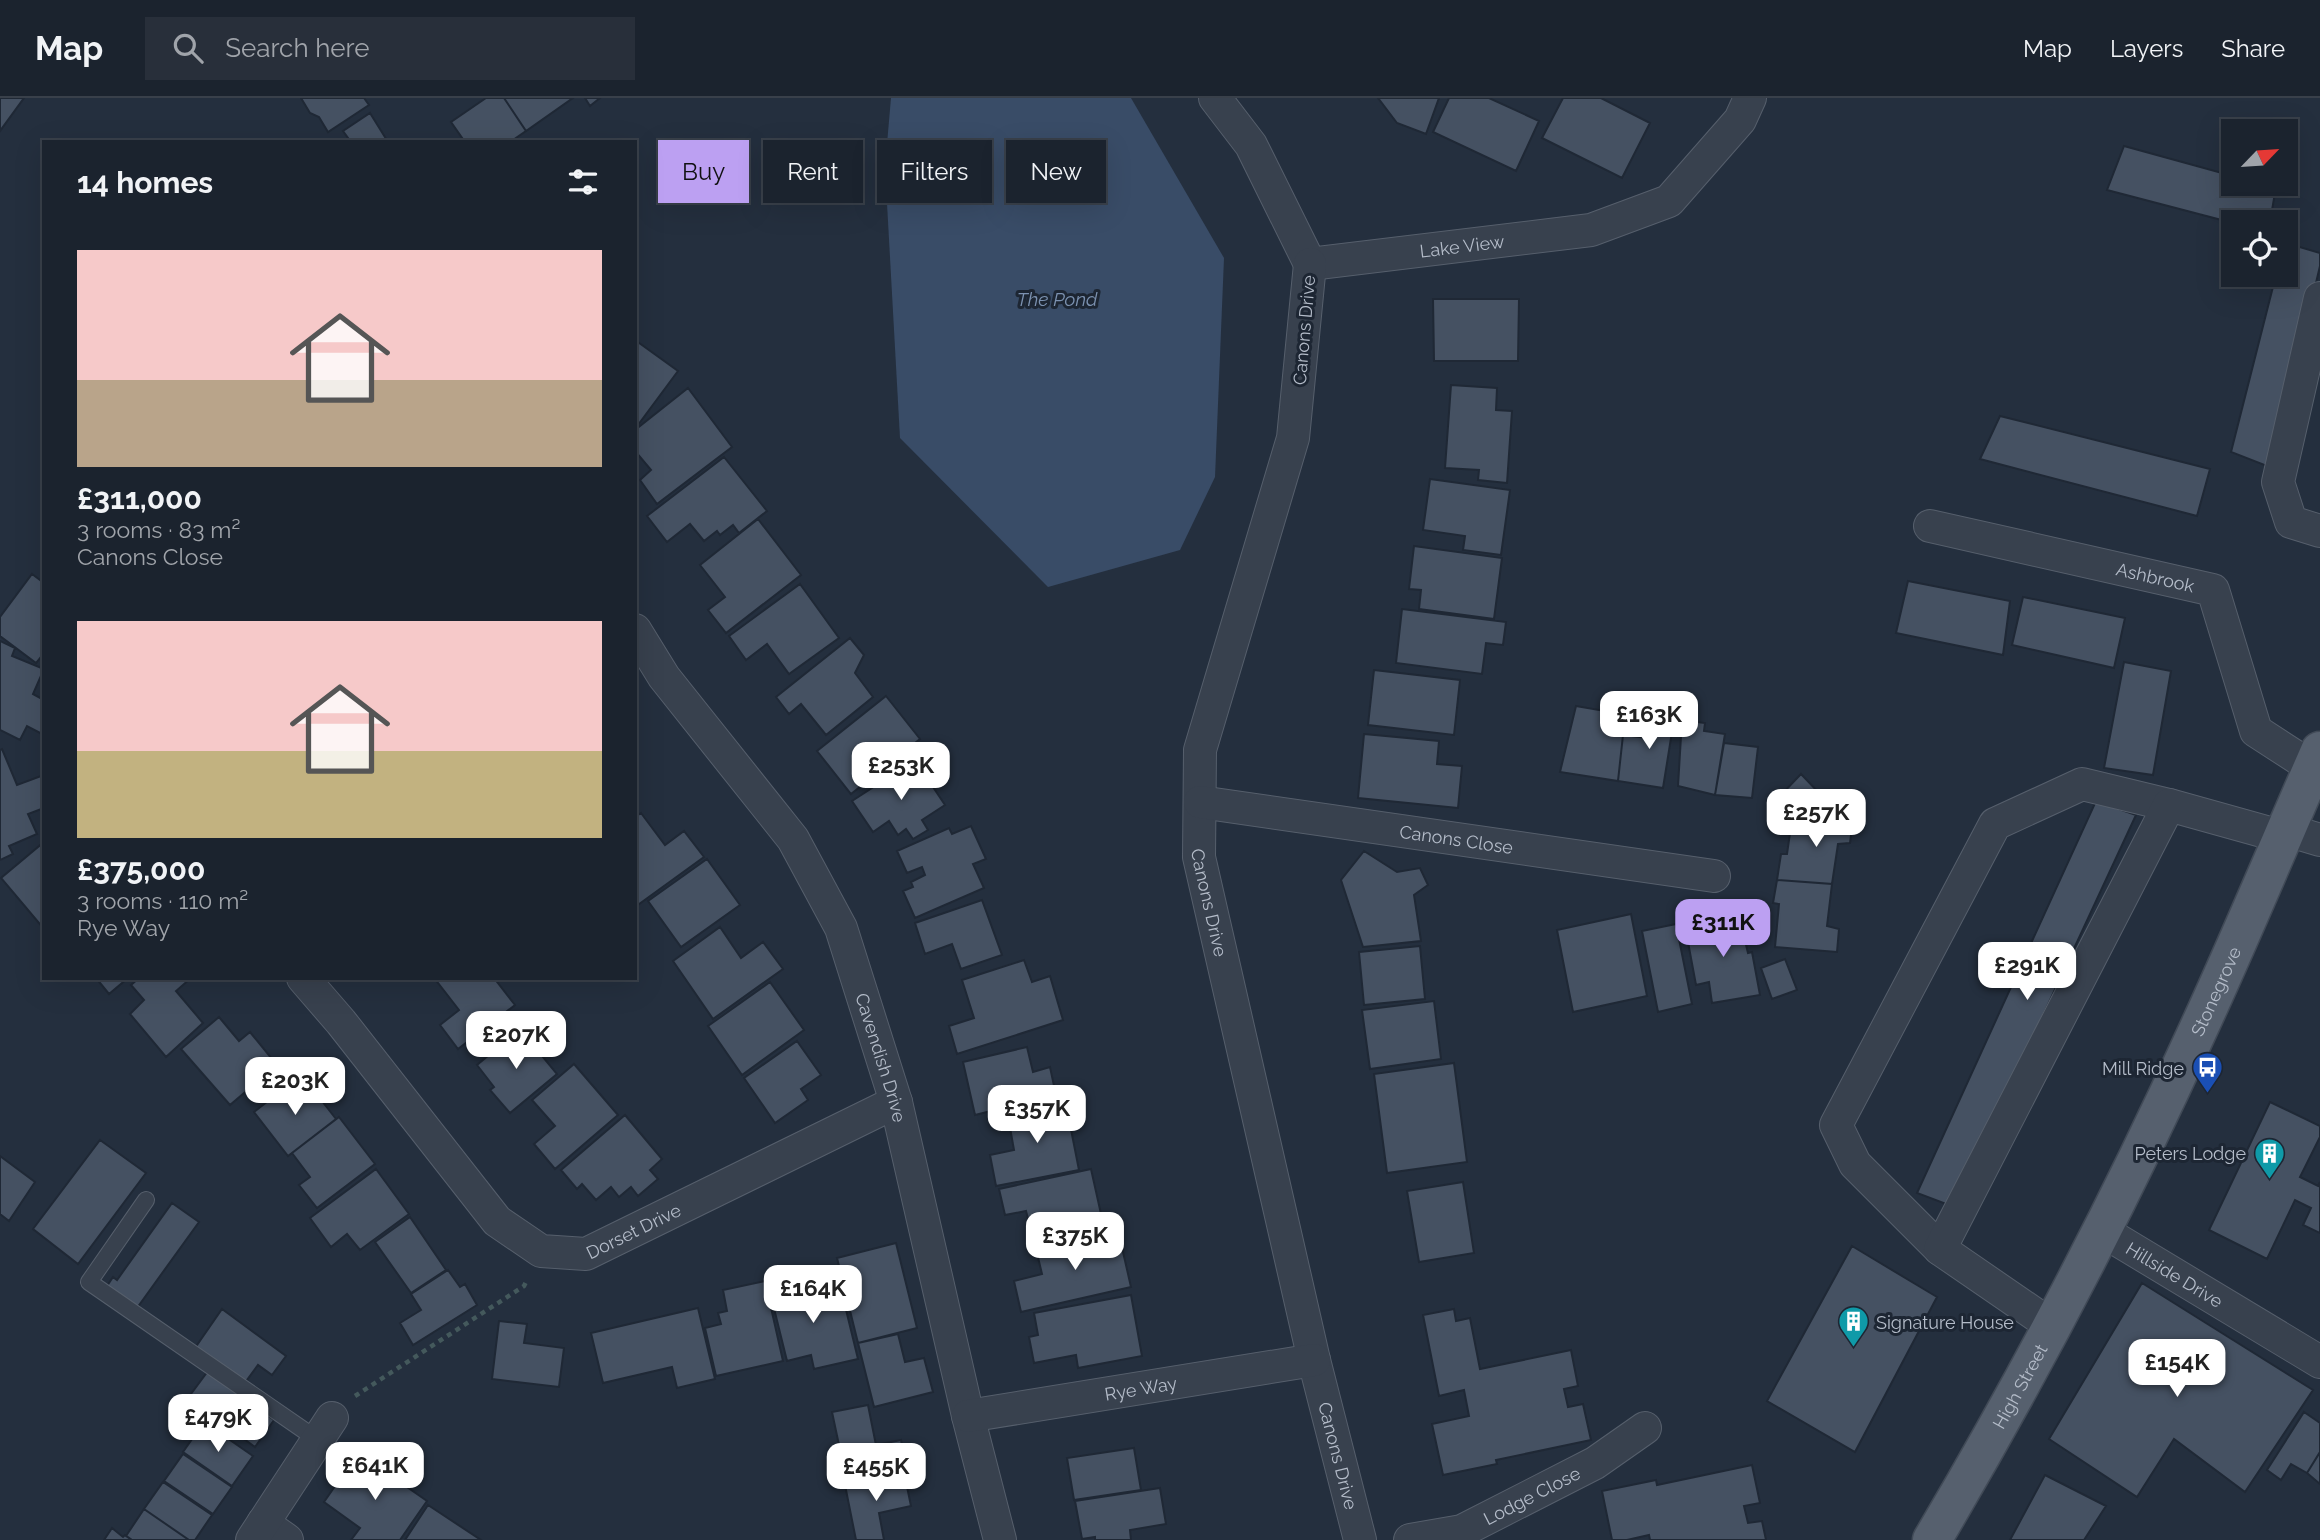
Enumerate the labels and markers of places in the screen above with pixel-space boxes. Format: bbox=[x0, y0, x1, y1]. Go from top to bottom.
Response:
pin: £163K bbox=[1600, 692, 1698, 751]
pin: £253K bbox=[852, 742, 950, 802]
pin: £257K bbox=[1767, 790, 1865, 849]
pin: £311K bbox=[1674, 900, 1772, 959]
pin: £291K bbox=[1978, 942, 2076, 1002]
pin: £207K bbox=[467, 1012, 565, 1071]
bus stop icon: Mill Ridge bbox=[2190, 1051, 2224, 1095]
pin: £203K bbox=[246, 1058, 344, 1117]
place label: Mill Ridge bbox=[2102, 1058, 2184, 1079]
pin: £357K bbox=[988, 1086, 1086, 1145]
building icon: Peters Lodge bbox=[2252, 1136, 2286, 1180]
place label: Peters Lodge bbox=[2135, 1143, 2246, 1164]
pin: £375K bbox=[1026, 1212, 1124, 1272]
pin: £164K bbox=[764, 1266, 862, 1325]
building icon: Signature House bbox=[1836, 1305, 1870, 1349]
place label: Signature House bbox=[1876, 1312, 2014, 1333]
pin: £154K bbox=[2128, 1340, 2226, 1399]
pin: £479K bbox=[169, 1394, 267, 1454]
pin: £641K bbox=[326, 1442, 424, 1502]
pin: £455K bbox=[827, 1444, 925, 1503]

